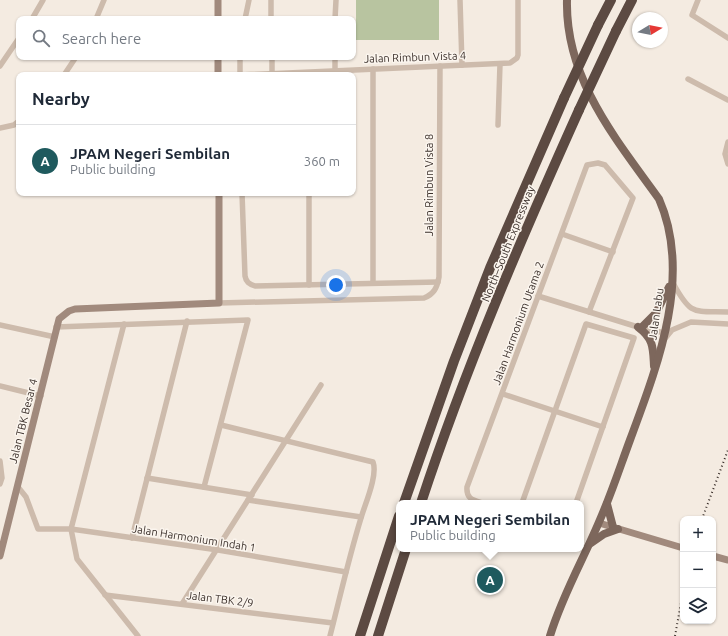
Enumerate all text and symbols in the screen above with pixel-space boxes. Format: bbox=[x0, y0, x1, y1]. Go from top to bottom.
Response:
north arrow bbox=[632, 12, 668, 48]
search box bbox=[16, 16, 356, 60]
icon: search bbox=[30, 27, 52, 49]
text: Search here bbox=[62, 30, 141, 47]
street label: Jalan Rimbun Vista 4 bbox=[364, 49, 466, 65]
text: Nearby bbox=[32, 89, 90, 108]
street label: Jalan Rimbun Vista 8 bbox=[423, 134, 435, 236]
text: JPAM Negeri Sembilan bbox=[70, 145, 230, 162]
text: A bbox=[40, 154, 50, 168]
text: 360 m bbox=[304, 154, 340, 168]
text: Public building bbox=[70, 162, 156, 176]
street label: North–South Expressway bbox=[479, 184, 537, 304]
street label: Jalan Harmonium Utama 2 bbox=[490, 260, 546, 386]
your location bbox=[326, 275, 346, 295]
street label: Jalan Labu bbox=[646, 287, 666, 341]
street label: Jalan TBK Besar 4 bbox=[7, 377, 39, 465]
popup bbox=[396, 500, 584, 552]
text: JPAM Negeri Sembilan bbox=[410, 511, 570, 528]
map controls bbox=[680, 516, 716, 624]
button: + bbox=[680, 516, 716, 552]
street label: Jalan Harmonium Indah 1 bbox=[131, 522, 257, 554]
text: Public building bbox=[410, 528, 496, 542]
button: − bbox=[680, 552, 716, 588]
pin: A bbox=[477, 565, 503, 595]
button: layers bbox=[680, 588, 716, 624]
street label: Jalan TBK 2/9 bbox=[186, 589, 254, 609]

